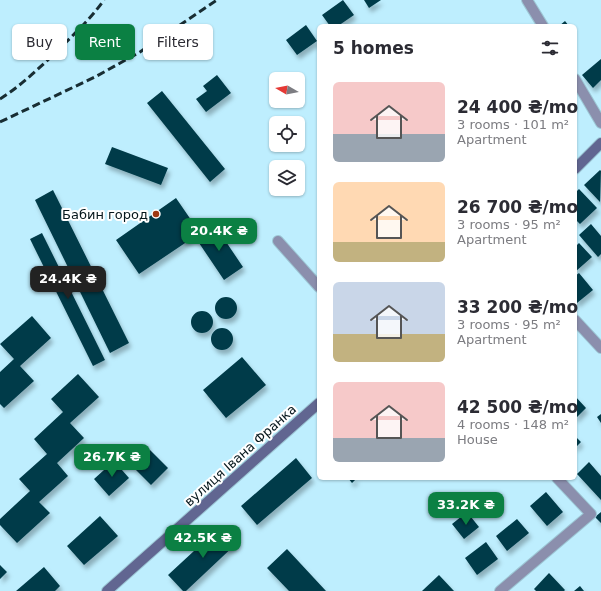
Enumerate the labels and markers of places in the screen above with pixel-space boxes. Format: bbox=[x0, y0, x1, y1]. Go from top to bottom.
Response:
place label: Бабин город bbox=[62, 207, 148, 222]
marker: Бабин город bbox=[151, 209, 161, 219]
pin: 20.4K ₴ bbox=[182, 218, 256, 252]
pin: 24.4K ₴ bbox=[31, 266, 105, 300]
pin: 26.7K ₴ bbox=[75, 444, 149, 478]
pin: 33.2K ₴ bbox=[429, 492, 503, 526]
pin: 42.5K ₴ bbox=[166, 525, 240, 559]

